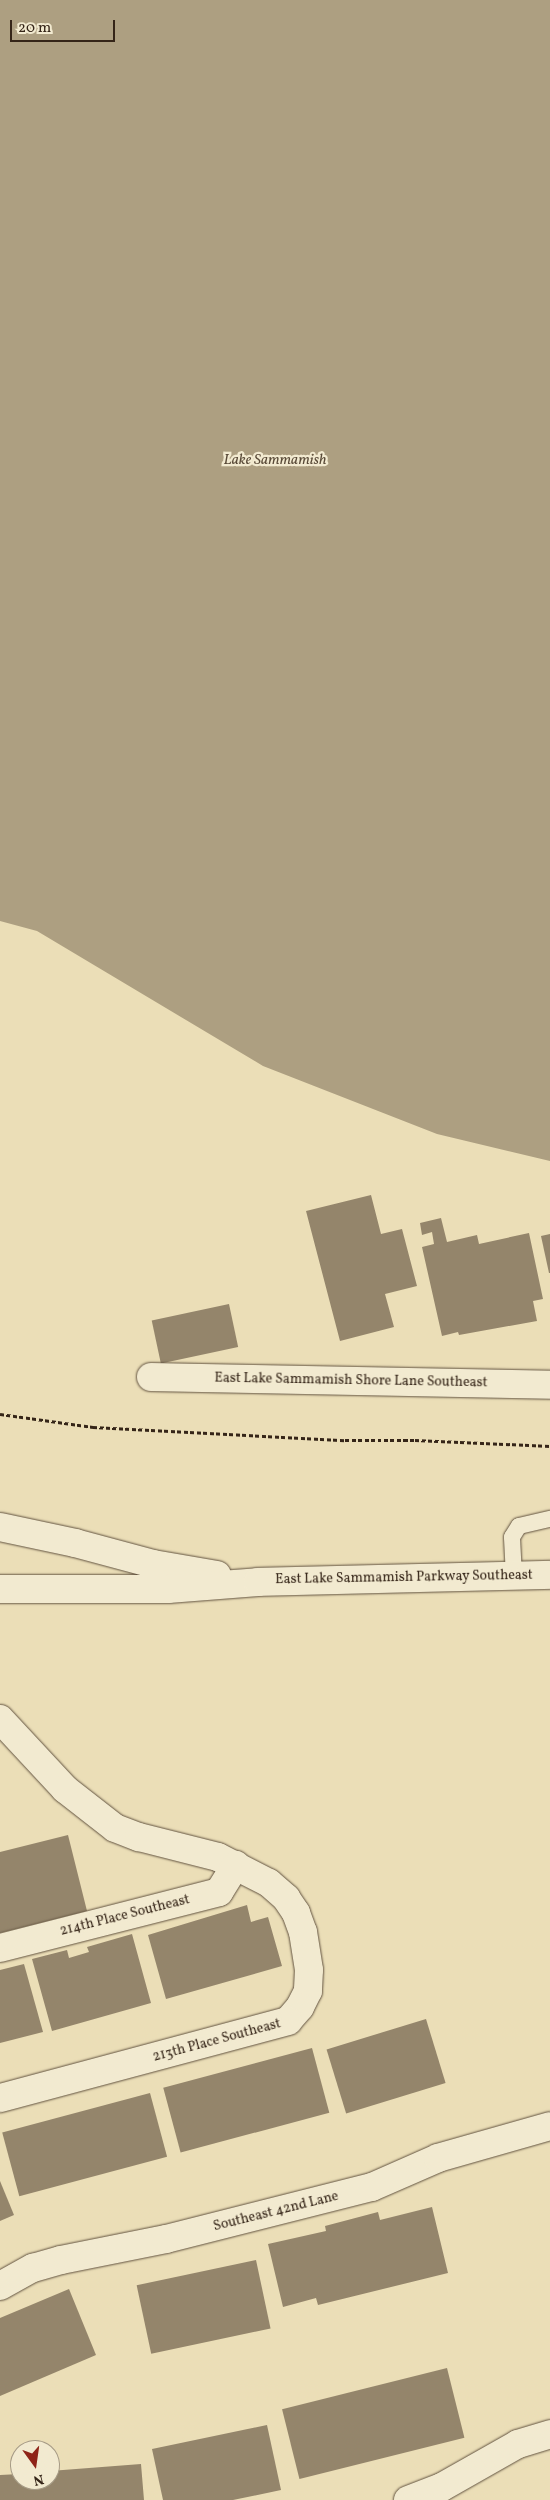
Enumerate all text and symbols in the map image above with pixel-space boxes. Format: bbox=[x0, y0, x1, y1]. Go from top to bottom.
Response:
scale bar bbox=[12, 10, 118, 42]
text: 20 m bbox=[18, 18, 51, 39]
water label: Lake Sammamish bbox=[224, 452, 326, 470]
street label: East Lake Sammamish Shore Lane Southeast bbox=[214, 1370, 488, 1392]
street label: East Lake Sammamish Parkway Southeast bbox=[275, 1567, 533, 1589]
street label: 214th Place Southeast bbox=[58, 1892, 192, 1940]
street label: 213th Place Southeast bbox=[151, 2016, 283, 2066]
street label: Southeast 42nd Lane bbox=[212, 2188, 340, 2236]
north arrow bbox=[10, 2440, 60, 2490]
text: N bbox=[31, 2469, 46, 2490]

